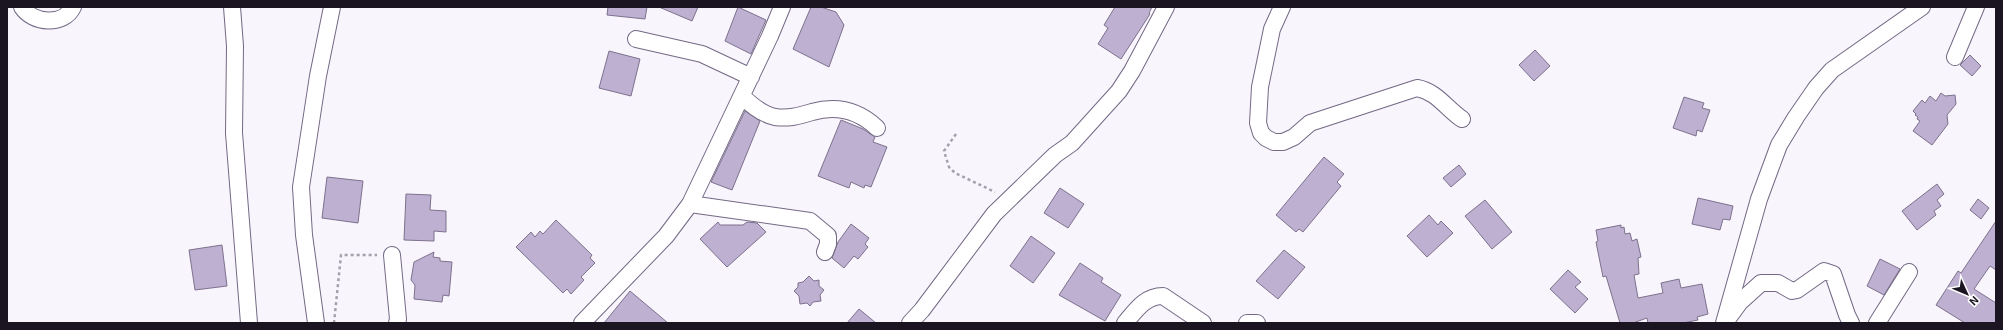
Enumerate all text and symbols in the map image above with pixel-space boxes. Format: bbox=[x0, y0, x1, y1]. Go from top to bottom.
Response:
north arrow bbox=[1947, 274, 1987, 314]
text: N bbox=[1967, 294, 1982, 309]

